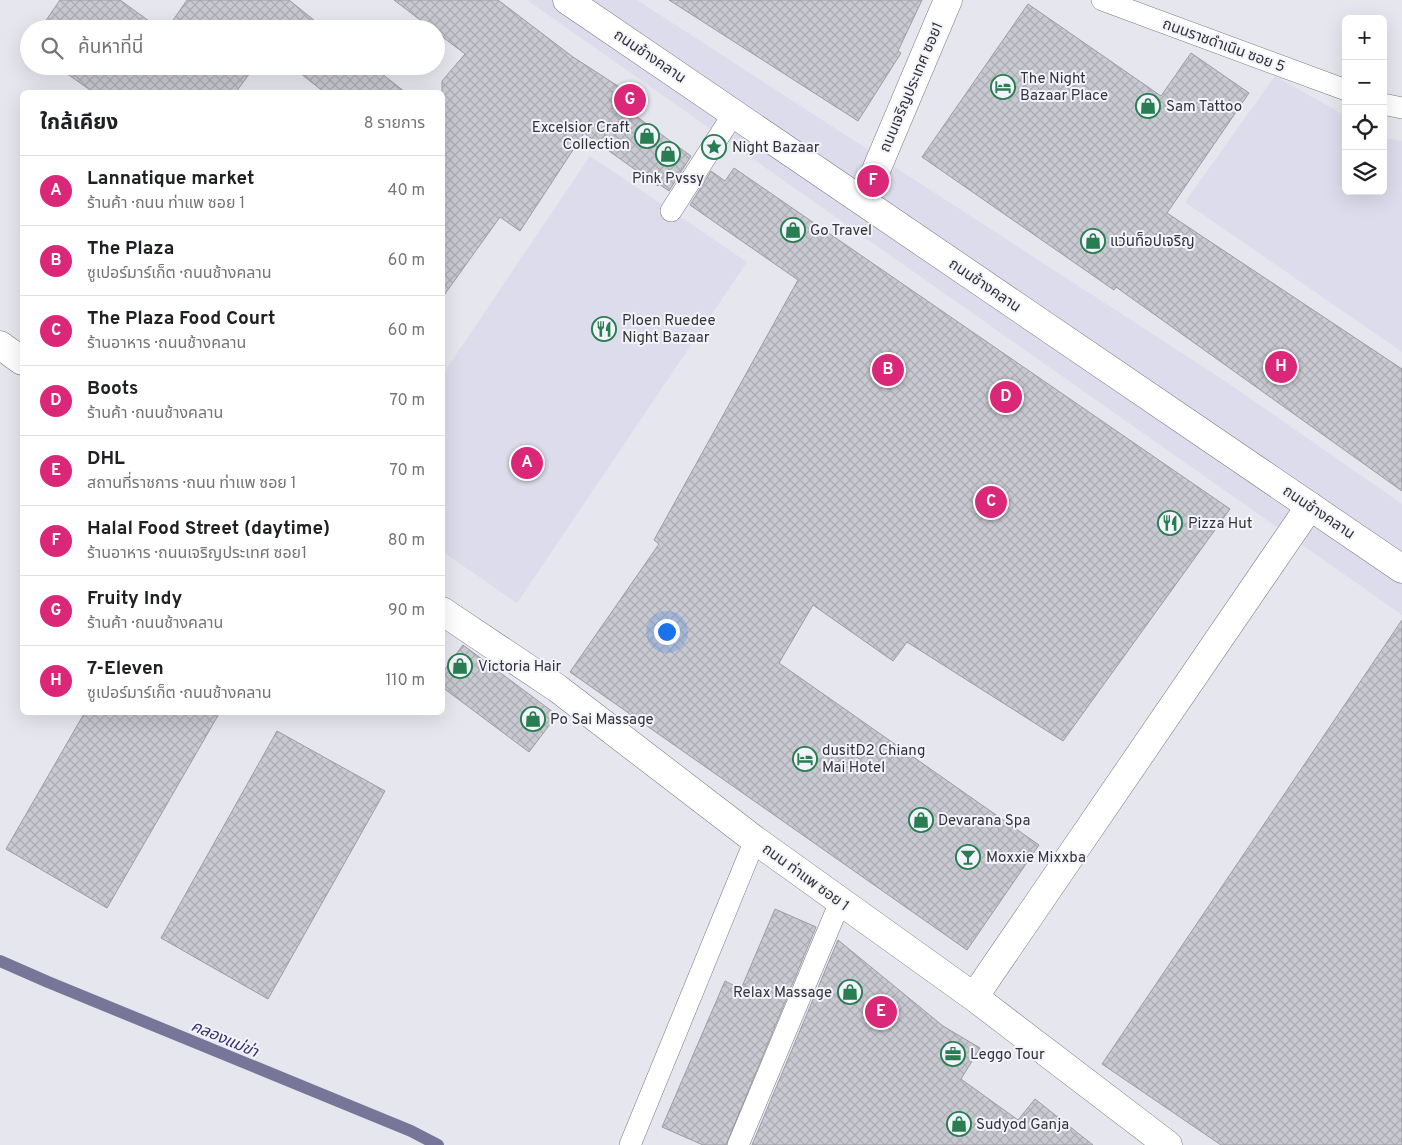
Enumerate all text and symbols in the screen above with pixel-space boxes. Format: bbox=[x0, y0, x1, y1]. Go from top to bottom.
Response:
street label: ถนนราชดำเนิน ซอย 5 bbox=[1159, 15, 1288, 77]
map controls bbox=[1342, 15, 1387, 195]
button: + bbox=[1342, 15, 1387, 60]
search box bbox=[20, 20, 445, 75]
street label: ถนนเจริญประเทศ ซอย1 bbox=[876, 20, 948, 156]
street label: ถนนช้างคลาน bbox=[609, 26, 689, 88]
icon: search bbox=[38, 34, 66, 62]
text: ค้นหาที่นี่ bbox=[78, 36, 143, 60]
button: − bbox=[1342, 60, 1387, 105]
place label: The Night Bazaar Place bbox=[1020, 70, 1108, 106]
hotel icon: The Night Bazaar Place bbox=[990, 74, 1016, 100]
pin: G bbox=[614, 81, 646, 119]
shop icon: Sam Tattoo bbox=[1135, 93, 1161, 119]
place label: Sam Tattoo bbox=[1166, 98, 1242, 117]
button: locate bbox=[1342, 105, 1387, 150]
text: ใกล้เคียง bbox=[40, 110, 118, 137]
text: 8 รายการ bbox=[364, 114, 425, 134]
place label: Excelsior Craft Collection bbox=[532, 119, 630, 155]
shop icon: Excelsior Craft Collection bbox=[634, 123, 660, 149]
place icon: Night Bazaar bbox=[701, 134, 727, 160]
place label: Night Bazaar bbox=[732, 139, 820, 158]
shop icon: Pink Pvssy bbox=[655, 141, 681, 167]
button: layers bbox=[1342, 150, 1387, 195]
pin: F bbox=[857, 162, 889, 200]
text: Lannatique market bbox=[87, 167, 254, 191]
place label: Pink Pvssy bbox=[632, 170, 704, 189]
text: A bbox=[50, 181, 62, 201]
text: 40 m bbox=[387, 181, 425, 201]
text: ร้านค้า · ถนน ท่าแพ ซอย 1 bbox=[87, 194, 245, 214]
shop icon: Go Travel bbox=[780, 217, 806, 243]
place label: Go Travel bbox=[810, 222, 872, 241]
shop icon: แว่นท็อปเจริญ bbox=[1080, 228, 1106, 254]
place label: แว่นท็อปเจริญ bbox=[1110, 232, 1195, 252]
text: The Plaza bbox=[87, 237, 174, 261]
text: B bbox=[50, 251, 62, 271]
text: 60 m bbox=[388, 251, 425, 271]
street label: ถนนช้างคลาน bbox=[944, 255, 1024, 317]
text: ซูเปอร์มาร์เก็ต · ถนนช้างคลาน bbox=[87, 264, 272, 284]
text: The Plaza Food Court bbox=[87, 307, 276, 331]
place label: Ploen Ruedee Night Bazaar bbox=[622, 312, 715, 348]
restaurant icon: Ploen Ruedee Night Bazaar bbox=[591, 316, 617, 342]
text: C bbox=[51, 321, 61, 341]
text: 60 m bbox=[388, 321, 425, 341]
text: ร้านอาหาร · ถนนช้างคลาน bbox=[87, 334, 246, 354]
pin: H bbox=[1265, 348, 1297, 386]
pin: B bbox=[872, 351, 904, 389]
text: Boots bbox=[87, 377, 138, 401]
pin: D bbox=[990, 378, 1022, 416]
text: D bbox=[50, 391, 62, 411]
text: 70 m bbox=[390, 391, 425, 411]
text: ร้านค้า · ถนนช้างคลาน bbox=[87, 404, 223, 424]
pin: A bbox=[511, 444, 543, 482]
text: DHL bbox=[87, 447, 125, 471]
text: E bbox=[51, 461, 61, 481]
text: 70 m bbox=[390, 461, 425, 481]
text: สถานที่ราชการ · ถนน ท่าแพ ซอย 1 bbox=[87, 474, 297, 494]
street label: ถนนช้างคลาน bbox=[1278, 482, 1358, 544]
pin: C bbox=[975, 483, 1007, 521]
restaurant icon: Pizza Hut bbox=[1157, 510, 1183, 536]
place label: Pizza Hut bbox=[1188, 515, 1252, 534]
text: Halal Food Street (daytime) bbox=[87, 517, 330, 541]
text: F bbox=[51, 531, 61, 551]
text: 80 m bbox=[388, 531, 425, 551]
text: ร้านอาหาร · ถนนเจริญประเทศ ซอย1 bbox=[87, 544, 307, 564]
text: Fruity Indy bbox=[87, 587, 182, 611]
text: G bbox=[51, 601, 61, 621]
text: 90 m bbox=[388, 601, 425, 621]
text: ร้านค้า · ถนนช้างคลาน bbox=[87, 614, 223, 634]
your location bbox=[654, 619, 680, 645]
shop icon: Victoria Hair bbox=[447, 653, 473, 679]
text: 7-Eleven bbox=[87, 657, 164, 681]
place label: Victoria Hair bbox=[478, 658, 561, 677]
text: H bbox=[50, 671, 62, 691]
text: 110 m bbox=[385, 671, 425, 691]
text: ซูเปอร์มาร์เก็ต · ถนนช้างคลาน bbox=[87, 684, 272, 704]
shop icon: Po Sai Massage bbox=[520, 706, 546, 732]
place label: Po Sai Massage bbox=[550, 711, 654, 730]
place label: dusitD2 Chiang Mai Hotel bbox=[822, 742, 925, 778]
hotel icon: dusitD2 Chiang Mai Hotel bbox=[792, 746, 818, 772]
shop icon: Devarana Spa bbox=[908, 807, 934, 833]
place label: Devarana Spa bbox=[938, 812, 1030, 831]
street label: ถนน ท่าแพ ซอย 1 bbox=[758, 839, 853, 916]
bar icon: Moxxie Mixxba bbox=[955, 844, 981, 870]
place label: Moxxie Mixxba bbox=[986, 849, 1086, 868]
shop icon: Relax Massage bbox=[837, 979, 863, 1005]
place label: Relax Massage bbox=[733, 984, 832, 1003]
pin: E bbox=[865, 993, 897, 1031]
water label: คลองแม่ข่า bbox=[188, 1017, 262, 1063]
office icon: Leggo Tour bbox=[940, 1041, 966, 1067]
place label: Leggo Tour bbox=[970, 1046, 1045, 1065]
shop icon: Sudyod Ganja bbox=[946, 1111, 972, 1137]
place label: Sudyod Ganja bbox=[976, 1116, 1069, 1135]

